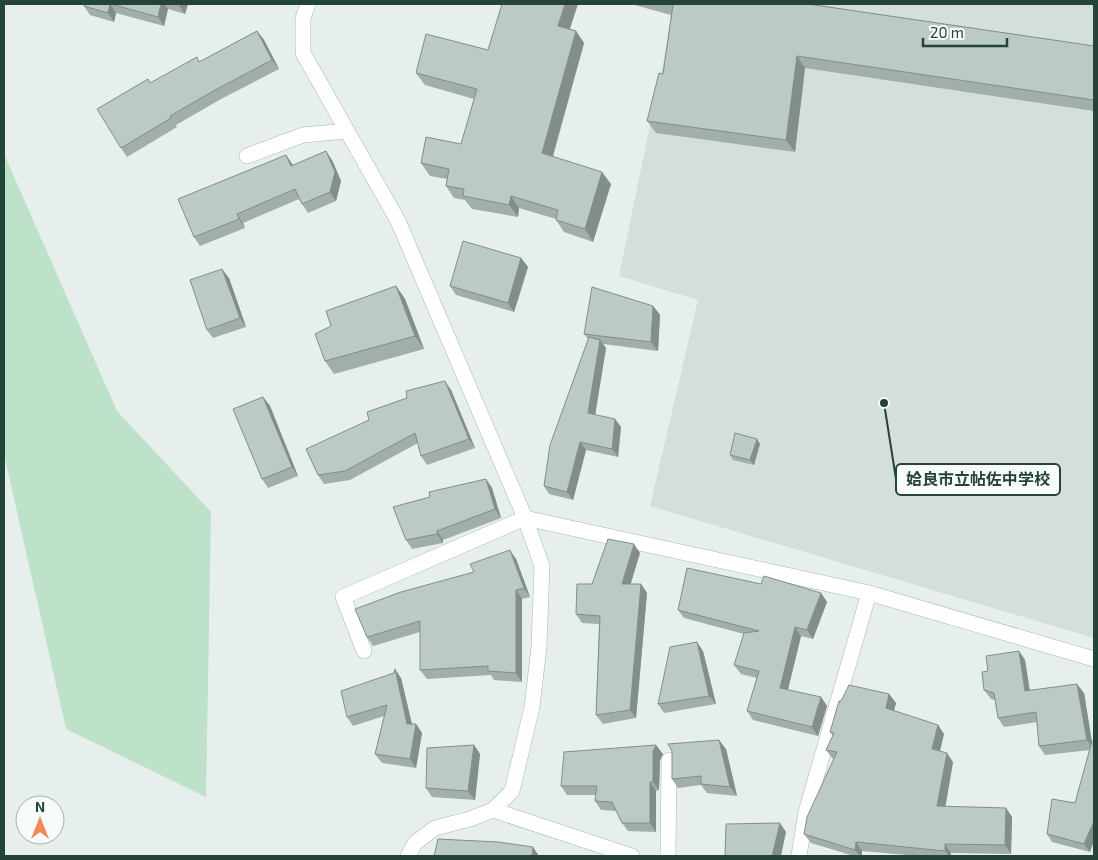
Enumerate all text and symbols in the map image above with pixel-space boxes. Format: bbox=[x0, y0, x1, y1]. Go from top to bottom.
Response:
scale bar bbox=[923, 15, 1007, 47]
text: 20 m bbox=[930, 23, 964, 41]
callout: 姶良市立帖佐中学校 bbox=[896, 464, 1060, 495]
text: 姶良市立帖佐中学校 bbox=[906, 469, 1050, 488]
north arrow bbox=[15, 795, 65, 845]
text: N bbox=[35, 798, 45, 815]

